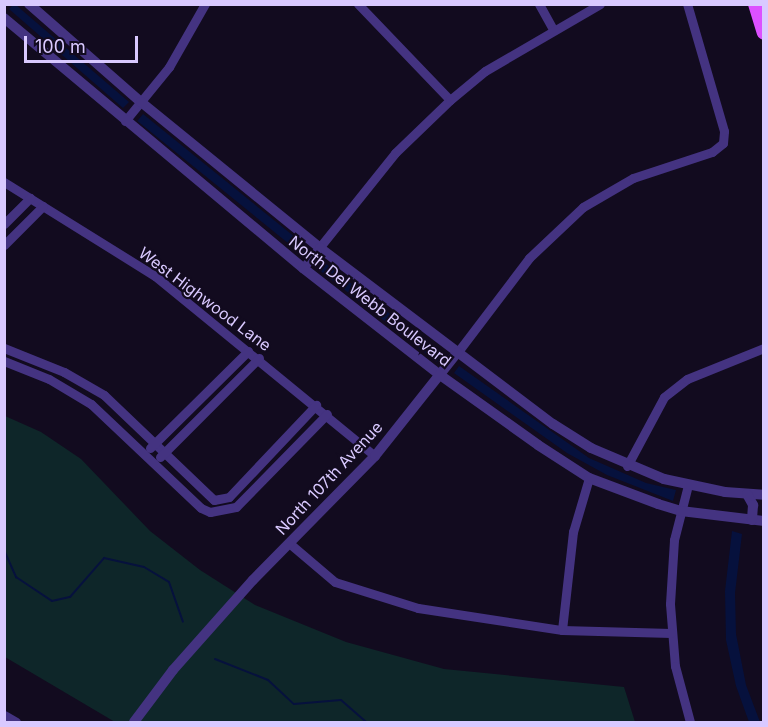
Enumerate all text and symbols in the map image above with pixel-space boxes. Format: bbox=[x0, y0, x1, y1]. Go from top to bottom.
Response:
scale bar bbox=[27, 24, 141, 62]
text: 100 m bbox=[35, 36, 86, 57]
street label: North Del Webb Boulevard bbox=[285, 232, 455, 370]
street label: West Highwood Lane bbox=[135, 243, 275, 355]
street label: North 107th Avenue bbox=[272, 417, 386, 539]

